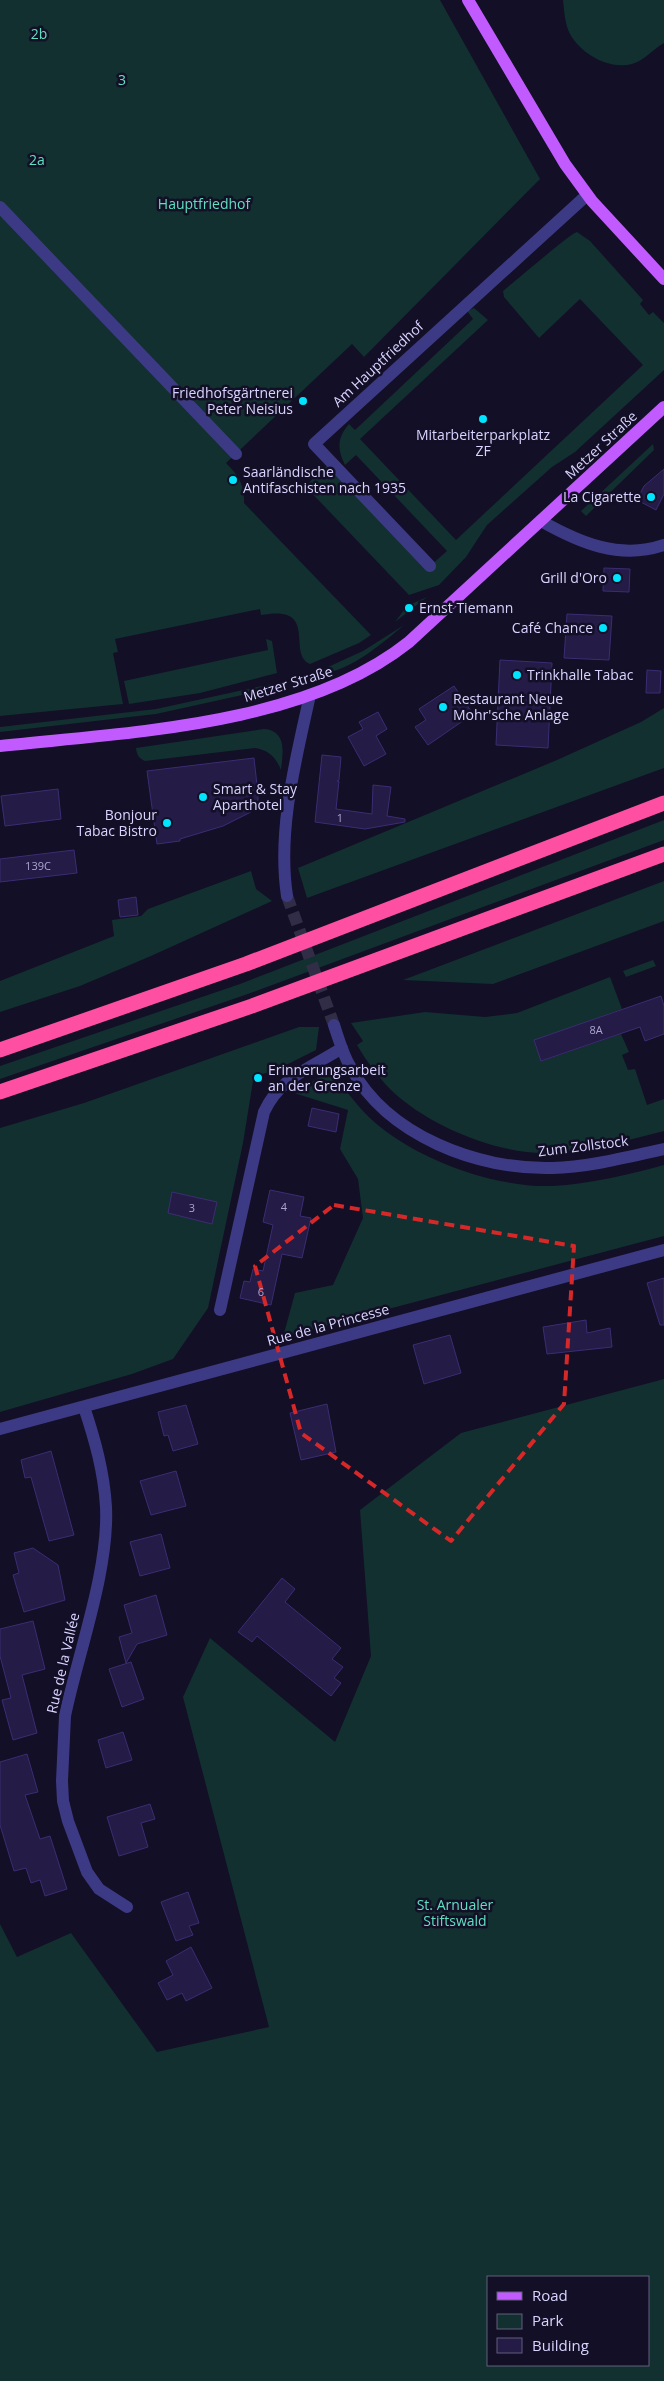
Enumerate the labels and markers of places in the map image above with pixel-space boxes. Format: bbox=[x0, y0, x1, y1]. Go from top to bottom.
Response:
place label: Friedhofsgärtnerei Peter Neisius bbox=[172, 383, 293, 418]
marker: Friedhofsgärtnerei Peter Neisius bbox=[297, 395, 309, 407]
marker: Mitarbeiterparkplatz ZF bbox=[477, 413, 489, 425]
place label: Mitarbeiterparkplatz ZF bbox=[416, 425, 550, 460]
place label: Saarländische Antifaschisten nach 1935 bbox=[243, 462, 406, 497]
marker: Saarländische Antifaschisten nach 1935 bbox=[227, 474, 239, 486]
place label: La Cigarette bbox=[563, 487, 641, 506]
marker: La Cigarette bbox=[645, 491, 657, 503]
place label: Grill d'Oro bbox=[540, 568, 607, 587]
marker: Grill d'Oro bbox=[611, 572, 623, 584]
place label: Ernst Tiemann bbox=[419, 598, 513, 617]
marker: Ernst Tiemann bbox=[403, 602, 415, 614]
place label: Café Chance bbox=[512, 618, 593, 637]
marker: Café Chance bbox=[597, 622, 609, 634]
place label: Trinkhalle Tabac bbox=[527, 665, 634, 684]
marker: Trinkhalle Tabac bbox=[511, 669, 523, 681]
place label: Restaurant Neue Mohr'sche Anlage bbox=[453, 689, 569, 724]
marker: Restaurant Neue Mohr'sche Anlage bbox=[437, 701, 449, 713]
place label: Smart & Stay Aparthotel bbox=[213, 779, 298, 814]
marker: Smart & Stay Aparthotel bbox=[197, 791, 209, 803]
place label: Bonjour Tabac Bistro bbox=[76, 805, 157, 840]
marker: Bonjour Tabac Bistro bbox=[161, 817, 173, 829]
place label: Erinnerungsarbeit an der Grenze bbox=[268, 1060, 386, 1095]
marker: Erinnerungsarbeit an der Grenze bbox=[252, 1072, 264, 1084]

